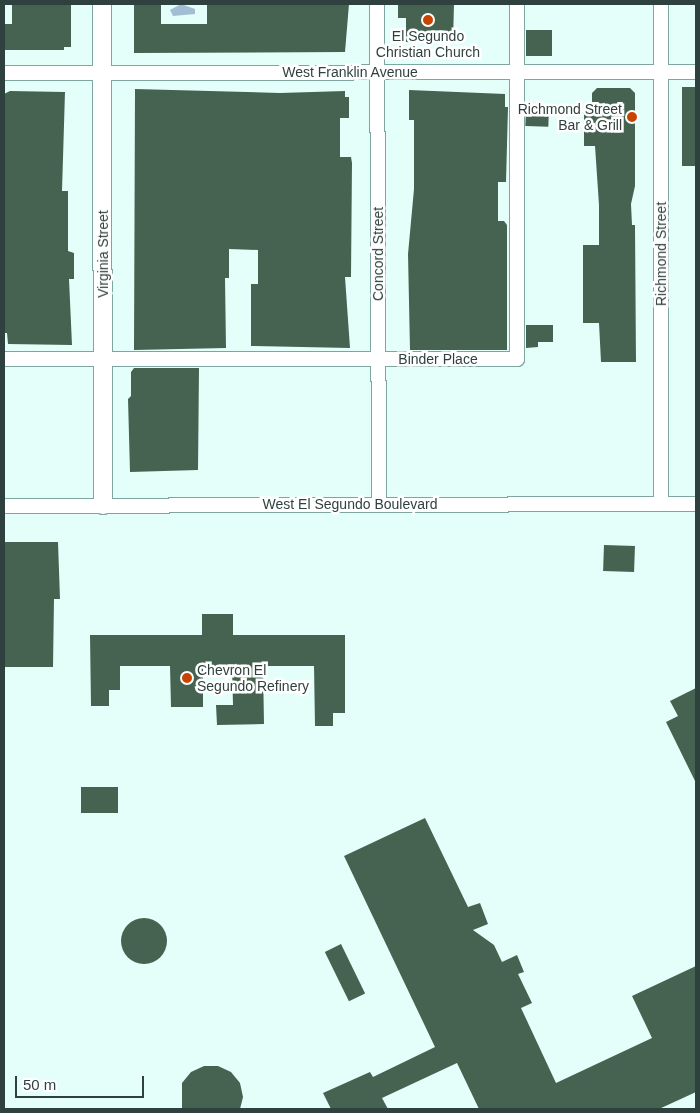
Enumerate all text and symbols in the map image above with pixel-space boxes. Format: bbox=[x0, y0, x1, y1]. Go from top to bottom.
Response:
marker: El Segundo Christian Church bbox=[422, 14, 434, 26]
place label: El Segundo Christian Church bbox=[376, 28, 480, 60]
street label: West Franklin Avenue bbox=[282, 64, 418, 80]
place label: Richmond Street Bar & Grill bbox=[518, 101, 622, 134]
marker: Richmond Street Bar & Grill bbox=[626, 111, 638, 123]
street label: Richmond Street bbox=[653, 202, 669, 306]
street label: Concord Street bbox=[370, 207, 386, 301]
street label: Virginia Street bbox=[95, 210, 111, 298]
street label: Binder Place bbox=[398, 351, 478, 367]
street label: West El Segundo Boulevard bbox=[263, 496, 437, 512]
place label: Chevron El Segundo Refinery bbox=[197, 662, 309, 694]
marker: Chevron El Segundo Refinery bbox=[181, 672, 193, 684]
scale bar bbox=[18, 1066, 146, 1098]
text: 50 m bbox=[23, 1076, 56, 1093]

